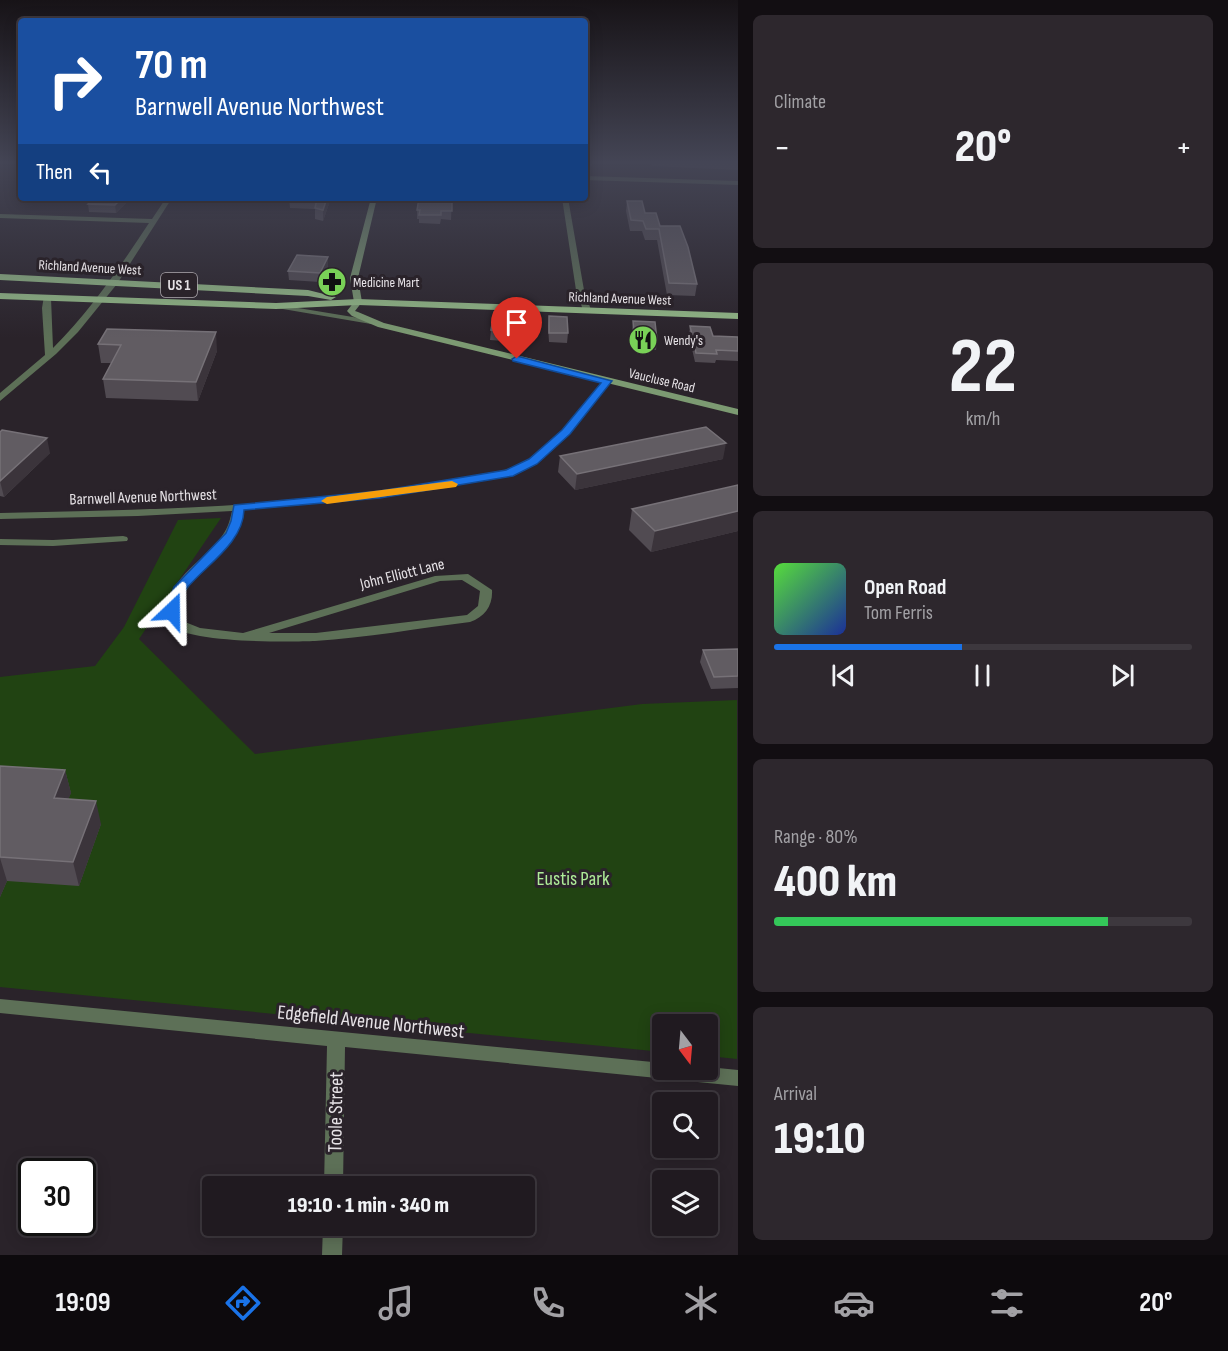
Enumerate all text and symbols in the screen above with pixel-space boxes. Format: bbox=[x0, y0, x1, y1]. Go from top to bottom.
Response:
text: 70 m bbox=[135, 40, 208, 91]
icon: right bbox=[36, 42, 114, 120]
text: Climate bbox=[774, 90, 826, 114]
text: Barnwell Avenue Northwest bbox=[135, 91, 384, 123]
text: 20° bbox=[955, 120, 1011, 175]
text: − bbox=[774, 128, 790, 168]
text: + bbox=[1176, 128, 1192, 168]
icon: left bbox=[84, 156, 117, 189]
text: Then bbox=[36, 159, 72, 186]
street label: Richland Avenue West bbox=[38, 256, 142, 279]
pharmacy icon: Medicine Mart bbox=[316, 266, 348, 298]
road number: US 1 bbox=[161, 273, 197, 297]
place label: Medicine Mart bbox=[353, 274, 420, 291]
street label: Richland Avenue West bbox=[568, 288, 672, 309]
pin bbox=[491, 297, 542, 359]
icon: arrive bbox=[500, 306, 533, 339]
text: 22 bbox=[949, 321, 1017, 414]
restaurant icon: Wendy's bbox=[627, 324, 659, 356]
place label: Wendy's bbox=[664, 332, 703, 349]
street label: Vaucluse Road bbox=[627, 365, 697, 396]
text: km/h bbox=[966, 407, 1000, 431]
street label: Barnwell Avenue Northwest bbox=[69, 485, 217, 510]
street label: John Elliott Lane bbox=[357, 555, 447, 594]
text: Open Road bbox=[864, 574, 946, 601]
position arrow bbox=[140, 579, 204, 643]
text: Tom Ferris bbox=[864, 601, 933, 625]
icon: previous bbox=[827, 659, 860, 692]
icon: pause bbox=[966, 659, 999, 692]
icon: next bbox=[1106, 659, 1139, 692]
text: Range · 80% bbox=[774, 825, 858, 849]
text: 400 km bbox=[774, 855, 897, 910]
park label: Eustis Park bbox=[536, 867, 610, 891]
street label: Edgefield Avenue Northwest bbox=[276, 1000, 466, 1044]
north arrow bbox=[652, 1014, 718, 1080]
map controls bbox=[652, 1014, 718, 1236]
street label: Toole Street bbox=[323, 1072, 349, 1152]
text: Arrival bbox=[774, 1082, 817, 1106]
button: search bbox=[652, 1092, 718, 1158]
text: 19:10 bbox=[774, 1112, 866, 1167]
speed limit sign: 30 bbox=[18, 1158, 96, 1236]
button: layers bbox=[652, 1170, 718, 1236]
text: 19:10 · 1 min · 340 m bbox=[288, 1192, 449, 1219]
icon: directions bbox=[222, 1282, 264, 1324]
icon: music bbox=[375, 1282, 417, 1324]
icon: phone bbox=[527, 1282, 569, 1324]
icon: climate bbox=[680, 1282, 722, 1324]
icon: car bbox=[833, 1282, 875, 1324]
icon: filters bbox=[986, 1282, 1028, 1324]
text: 19:09 bbox=[55, 1287, 111, 1319]
text: 20° bbox=[1139, 1287, 1173, 1319]

